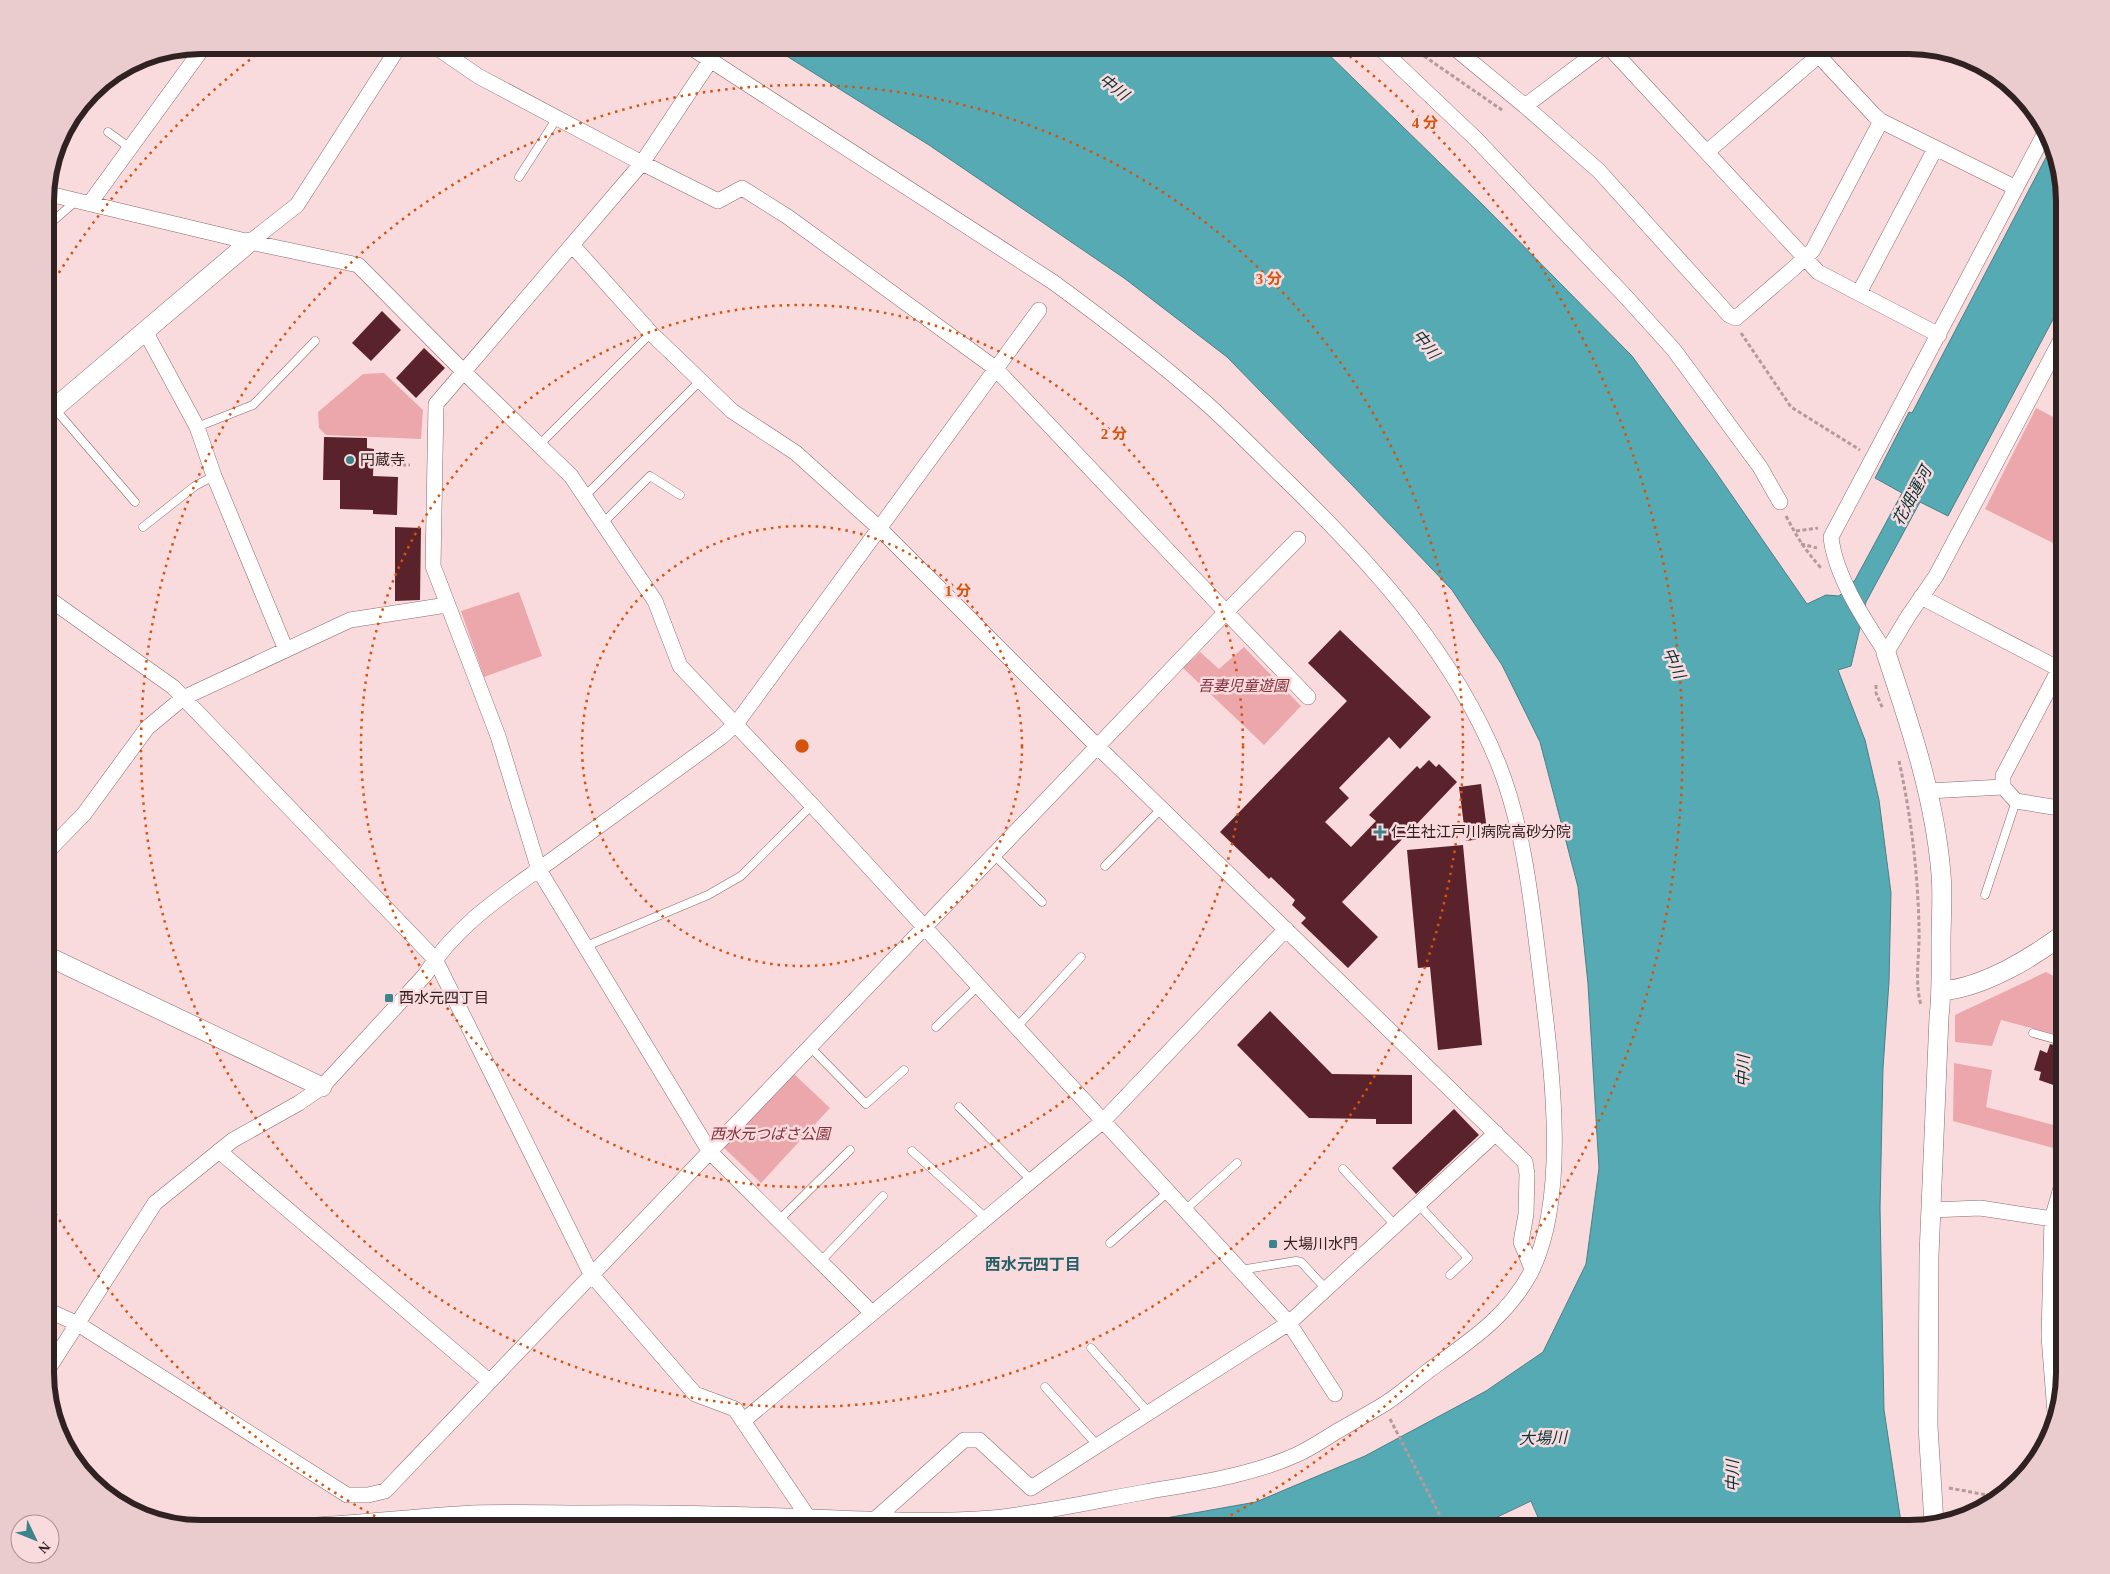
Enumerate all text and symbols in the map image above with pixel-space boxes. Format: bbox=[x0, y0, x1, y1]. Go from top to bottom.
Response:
water label: 中川 bbox=[1096, 70, 1133, 105]
text: 4 分 bbox=[1412, 115, 1438, 131]
text: 3 分 bbox=[1256, 271, 1282, 287]
water label: 中川 bbox=[1409, 326, 1444, 363]
text: 2 分 bbox=[1101, 426, 1127, 442]
place label: 円蔵寺 bbox=[360, 452, 405, 468]
marker: 円蔵寺 bbox=[344, 454, 356, 466]
water label: 花畑運河 bbox=[1889, 461, 1936, 528]
text: 1 分 bbox=[945, 583, 971, 599]
water label: 中川 bbox=[1660, 645, 1689, 683]
park label: 吾妻児童遊園 bbox=[1198, 678, 1290, 694]
centre of rings bbox=[793, 737, 811, 755]
place label: 仁生社江戸川病院高砂分院 bbox=[1391, 824, 1571, 840]
marker: 仁生社江戸川病院高砂分院 bbox=[1373, 825, 1387, 839]
place label: 西水元四丁目 bbox=[399, 990, 489, 1006]
marker: 西水元四丁目 bbox=[383, 992, 395, 1004]
water label: 中川 bbox=[1734, 1053, 1752, 1087]
park label: 西水元つばさ公園 bbox=[710, 1126, 832, 1142]
place label: 大場川水門 bbox=[1283, 1236, 1358, 1252]
marker: 大場川水門 bbox=[1267, 1238, 1279, 1250]
district label: 西水元四丁目 bbox=[985, 1256, 1081, 1273]
water label: 大場川 bbox=[1519, 1429, 1569, 1447]
water label: 中川 bbox=[1724, 1458, 1741, 1492]
north arrow bbox=[10, 1514, 60, 1564]
text: N bbox=[35, 1539, 53, 1556]

